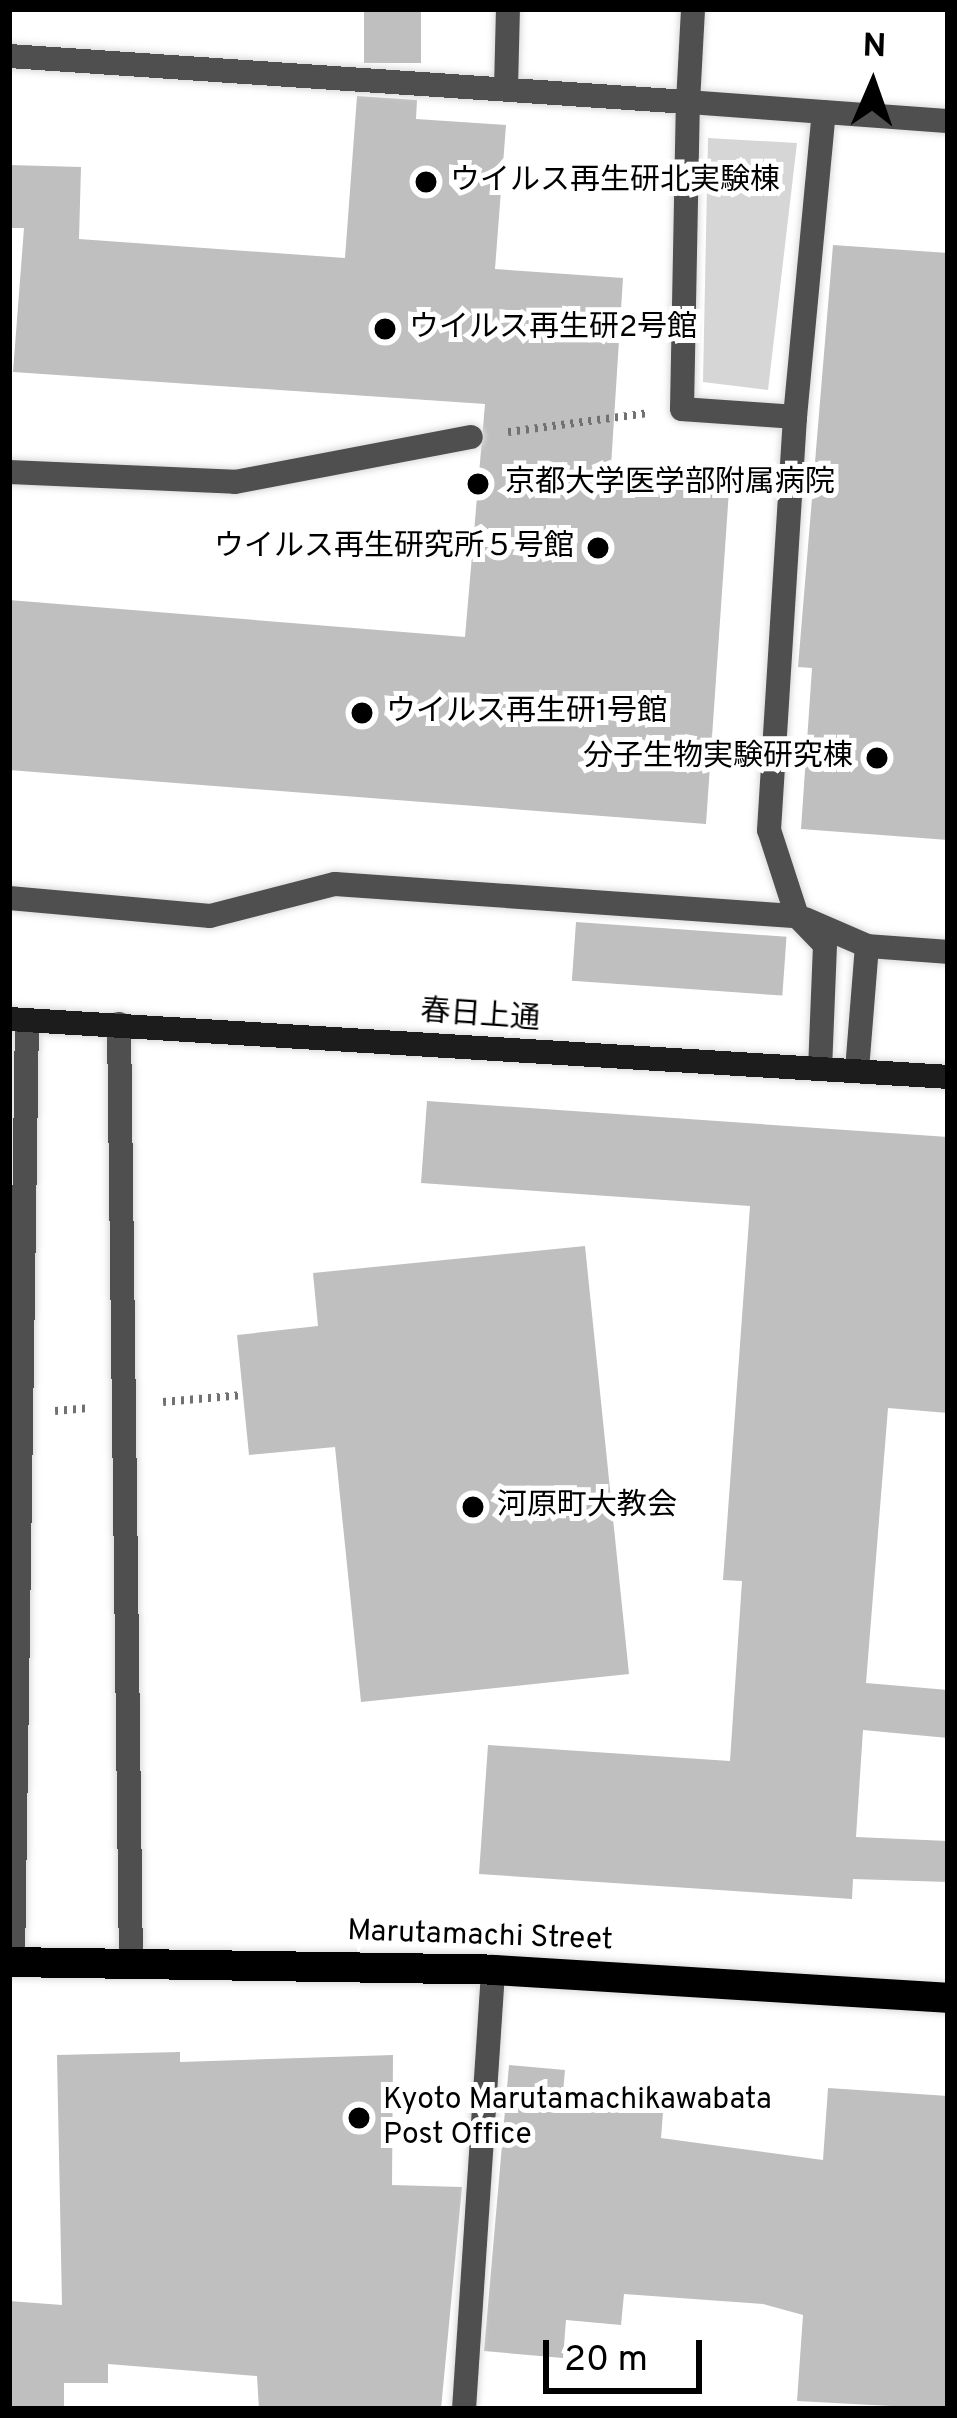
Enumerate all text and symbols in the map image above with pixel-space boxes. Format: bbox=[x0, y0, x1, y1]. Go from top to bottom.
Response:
north arrow bbox=[813, 24, 933, 144]
text: N bbox=[862, 27, 887, 69]
place label: ウイルス再生研北実験棟 bbox=[450, 164, 780, 200]
marker: ウイルス再生研北実験棟 bbox=[413, 169, 439, 195]
place label: ウイルス再生研2号館 bbox=[409, 311, 697, 347]
marker: ウイルス再生研2号館 bbox=[372, 316, 398, 342]
place label: 京都大学医学部附属病院 bbox=[505, 466, 835, 502]
marker: 京都大学医学部附属病院 bbox=[462, 468, 494, 500]
place label: ウイルス再生研究所５号館 bbox=[214, 530, 574, 566]
marker: ウイルス再生研究所５号館 bbox=[585, 535, 611, 561]
place label: ウイルス再生研1号館 bbox=[386, 695, 667, 731]
marker: ウイルス再生研1号館 bbox=[349, 700, 375, 726]
place label: 分子生物実験研究棟 bbox=[583, 740, 853, 776]
marker: 分子生物実験研究棟 bbox=[864, 745, 890, 771]
street label: 春日上通 bbox=[419, 995, 541, 1039]
place label: 河原町大教会 bbox=[497, 1489, 677, 1525]
marker: 河原町大教会 bbox=[460, 1494, 486, 1520]
street label: Marutamachi Street bbox=[347, 1914, 613, 1960]
place label: Kyoto Marutamachikawabata Post Office bbox=[383, 2083, 772, 2154]
marker: Kyoto Marutamachikawabata Post Office bbox=[346, 2105, 372, 2131]
scale bar bbox=[549, 2316, 708, 2390]
text: 20 m bbox=[564, 2338, 648, 2384]

